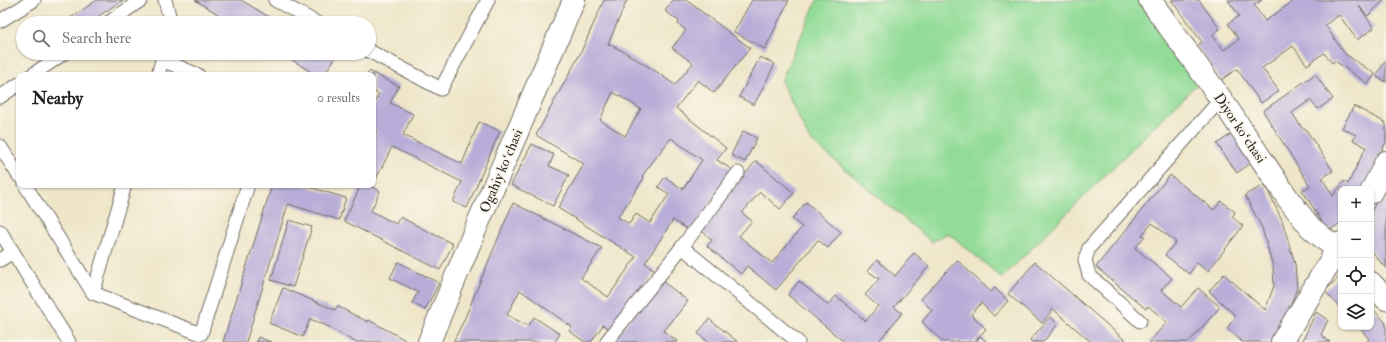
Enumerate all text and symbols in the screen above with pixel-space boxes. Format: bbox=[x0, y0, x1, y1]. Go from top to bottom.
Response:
search box bbox=[16, 16, 376, 60]
icon: search bbox=[30, 27, 52, 49]
text: Search here bbox=[62, 29, 131, 48]
text: Nearby bbox=[32, 88, 83, 109]
text: 0 results bbox=[317, 90, 360, 106]
street label: Diyor koʻchasi bbox=[1209, 90, 1270, 167]
street label: Ogahiy koʻchasi bbox=[476, 126, 527, 216]
map controls bbox=[1338, 186, 1374, 330]
button: + bbox=[1338, 186, 1374, 222]
button: − bbox=[1338, 222, 1374, 258]
button: locate bbox=[1338, 258, 1374, 294]
button: layers bbox=[1338, 294, 1374, 330]

